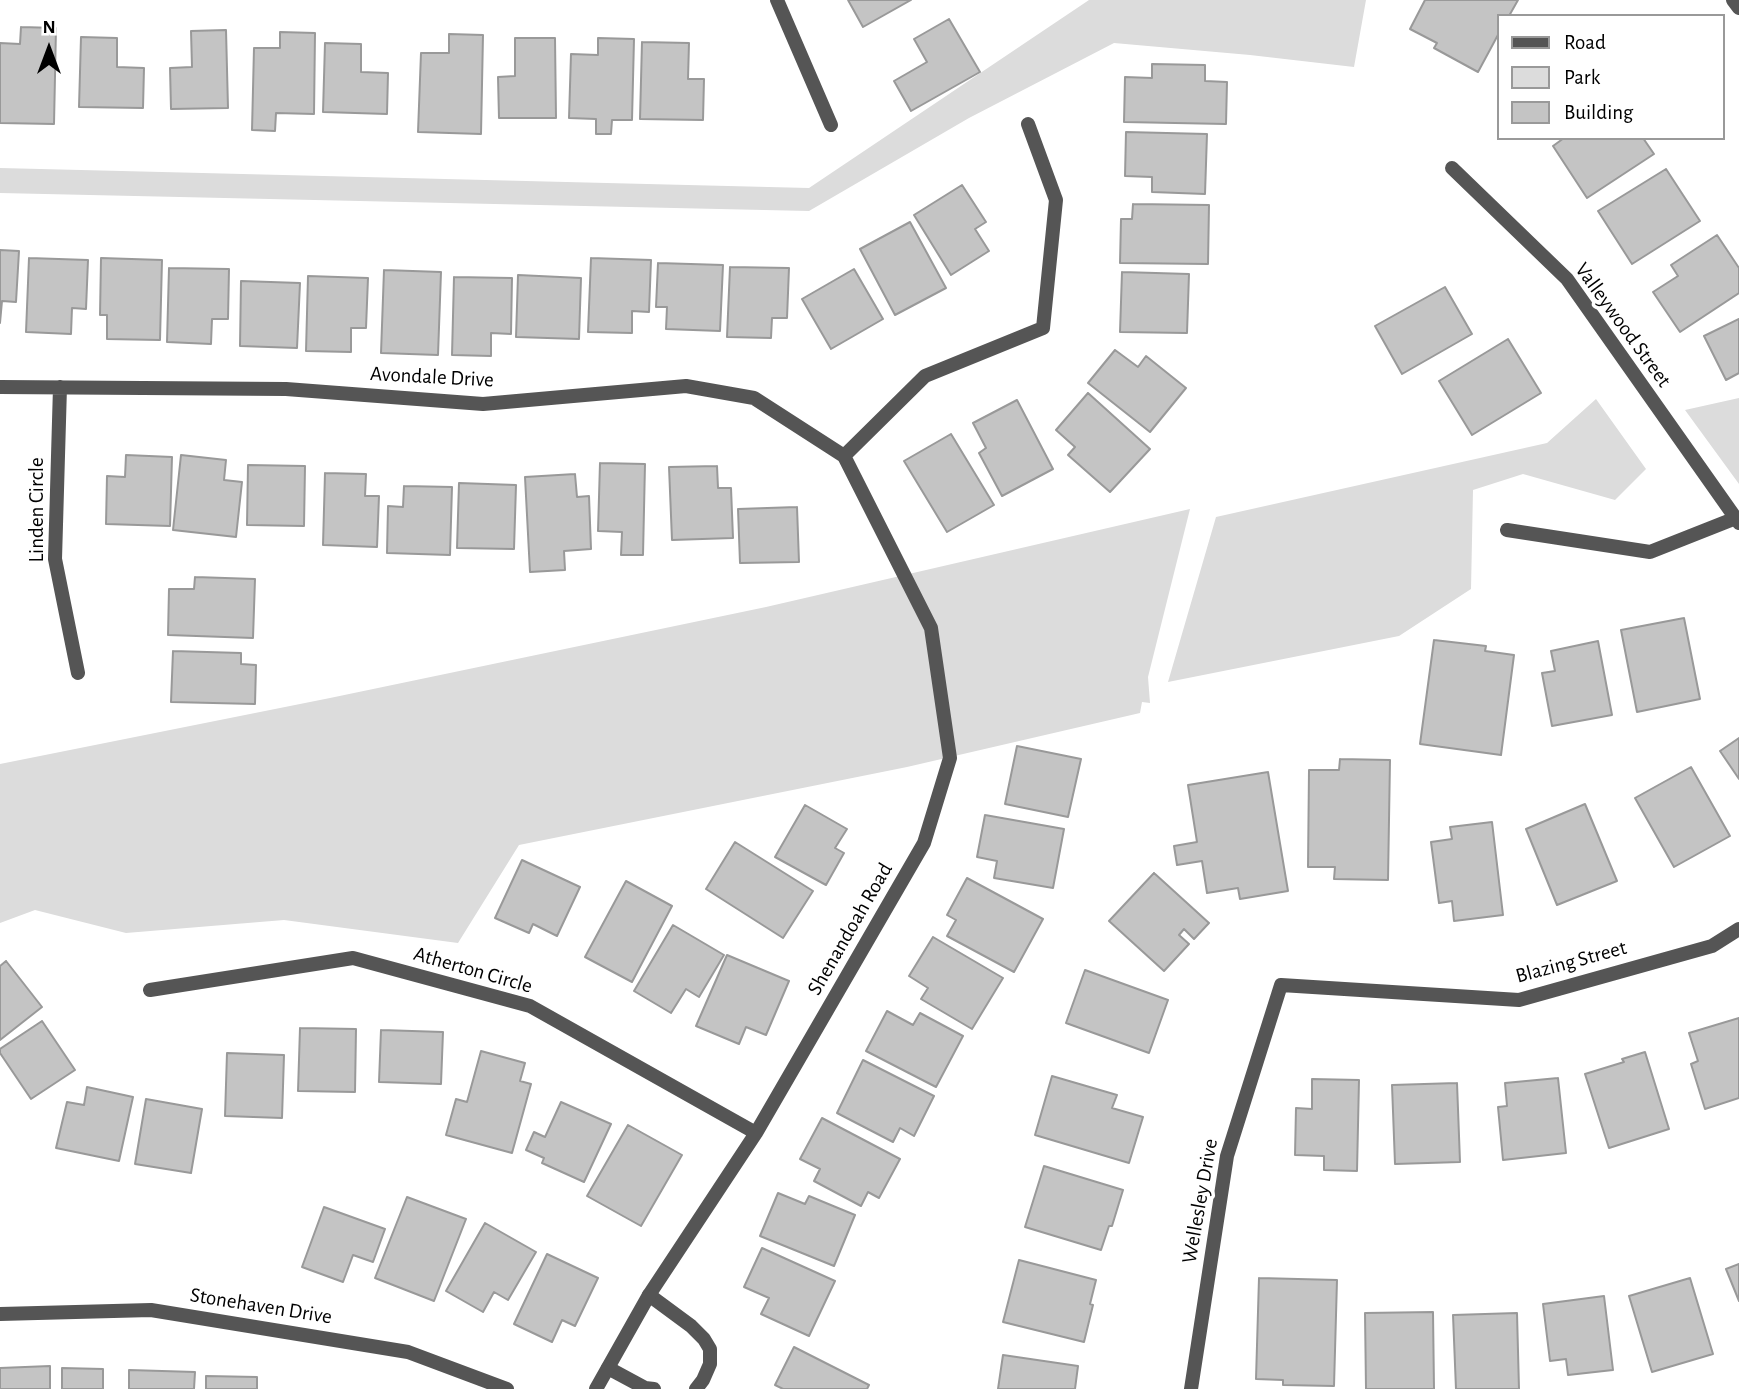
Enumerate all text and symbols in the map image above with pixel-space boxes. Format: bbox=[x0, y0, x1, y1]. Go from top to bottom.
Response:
north arrow bbox=[14, 14, 84, 84]
legend bbox=[1498, 14, 1725, 140]
text: N bbox=[42, 18, 56, 37]
text: Road bbox=[1564, 32, 1606, 53]
text: Park bbox=[1564, 67, 1600, 88]
text: Building bbox=[1564, 102, 1633, 123]
street label: Valleywood Street bbox=[1569, 258, 1677, 392]
street label: Avondale Drive bbox=[369, 361, 495, 393]
street label: Linden Circle bbox=[24, 457, 50, 563]
street label: Shenandoah Road bbox=[802, 858, 898, 1000]
street label: Blazing Street bbox=[1513, 935, 1629, 989]
street label: Atherton Circle bbox=[411, 941, 535, 999]
street label: Wellesley Drive bbox=[1177, 1137, 1223, 1265]
street label: Stonehaven Drive bbox=[188, 1282, 334, 1330]

